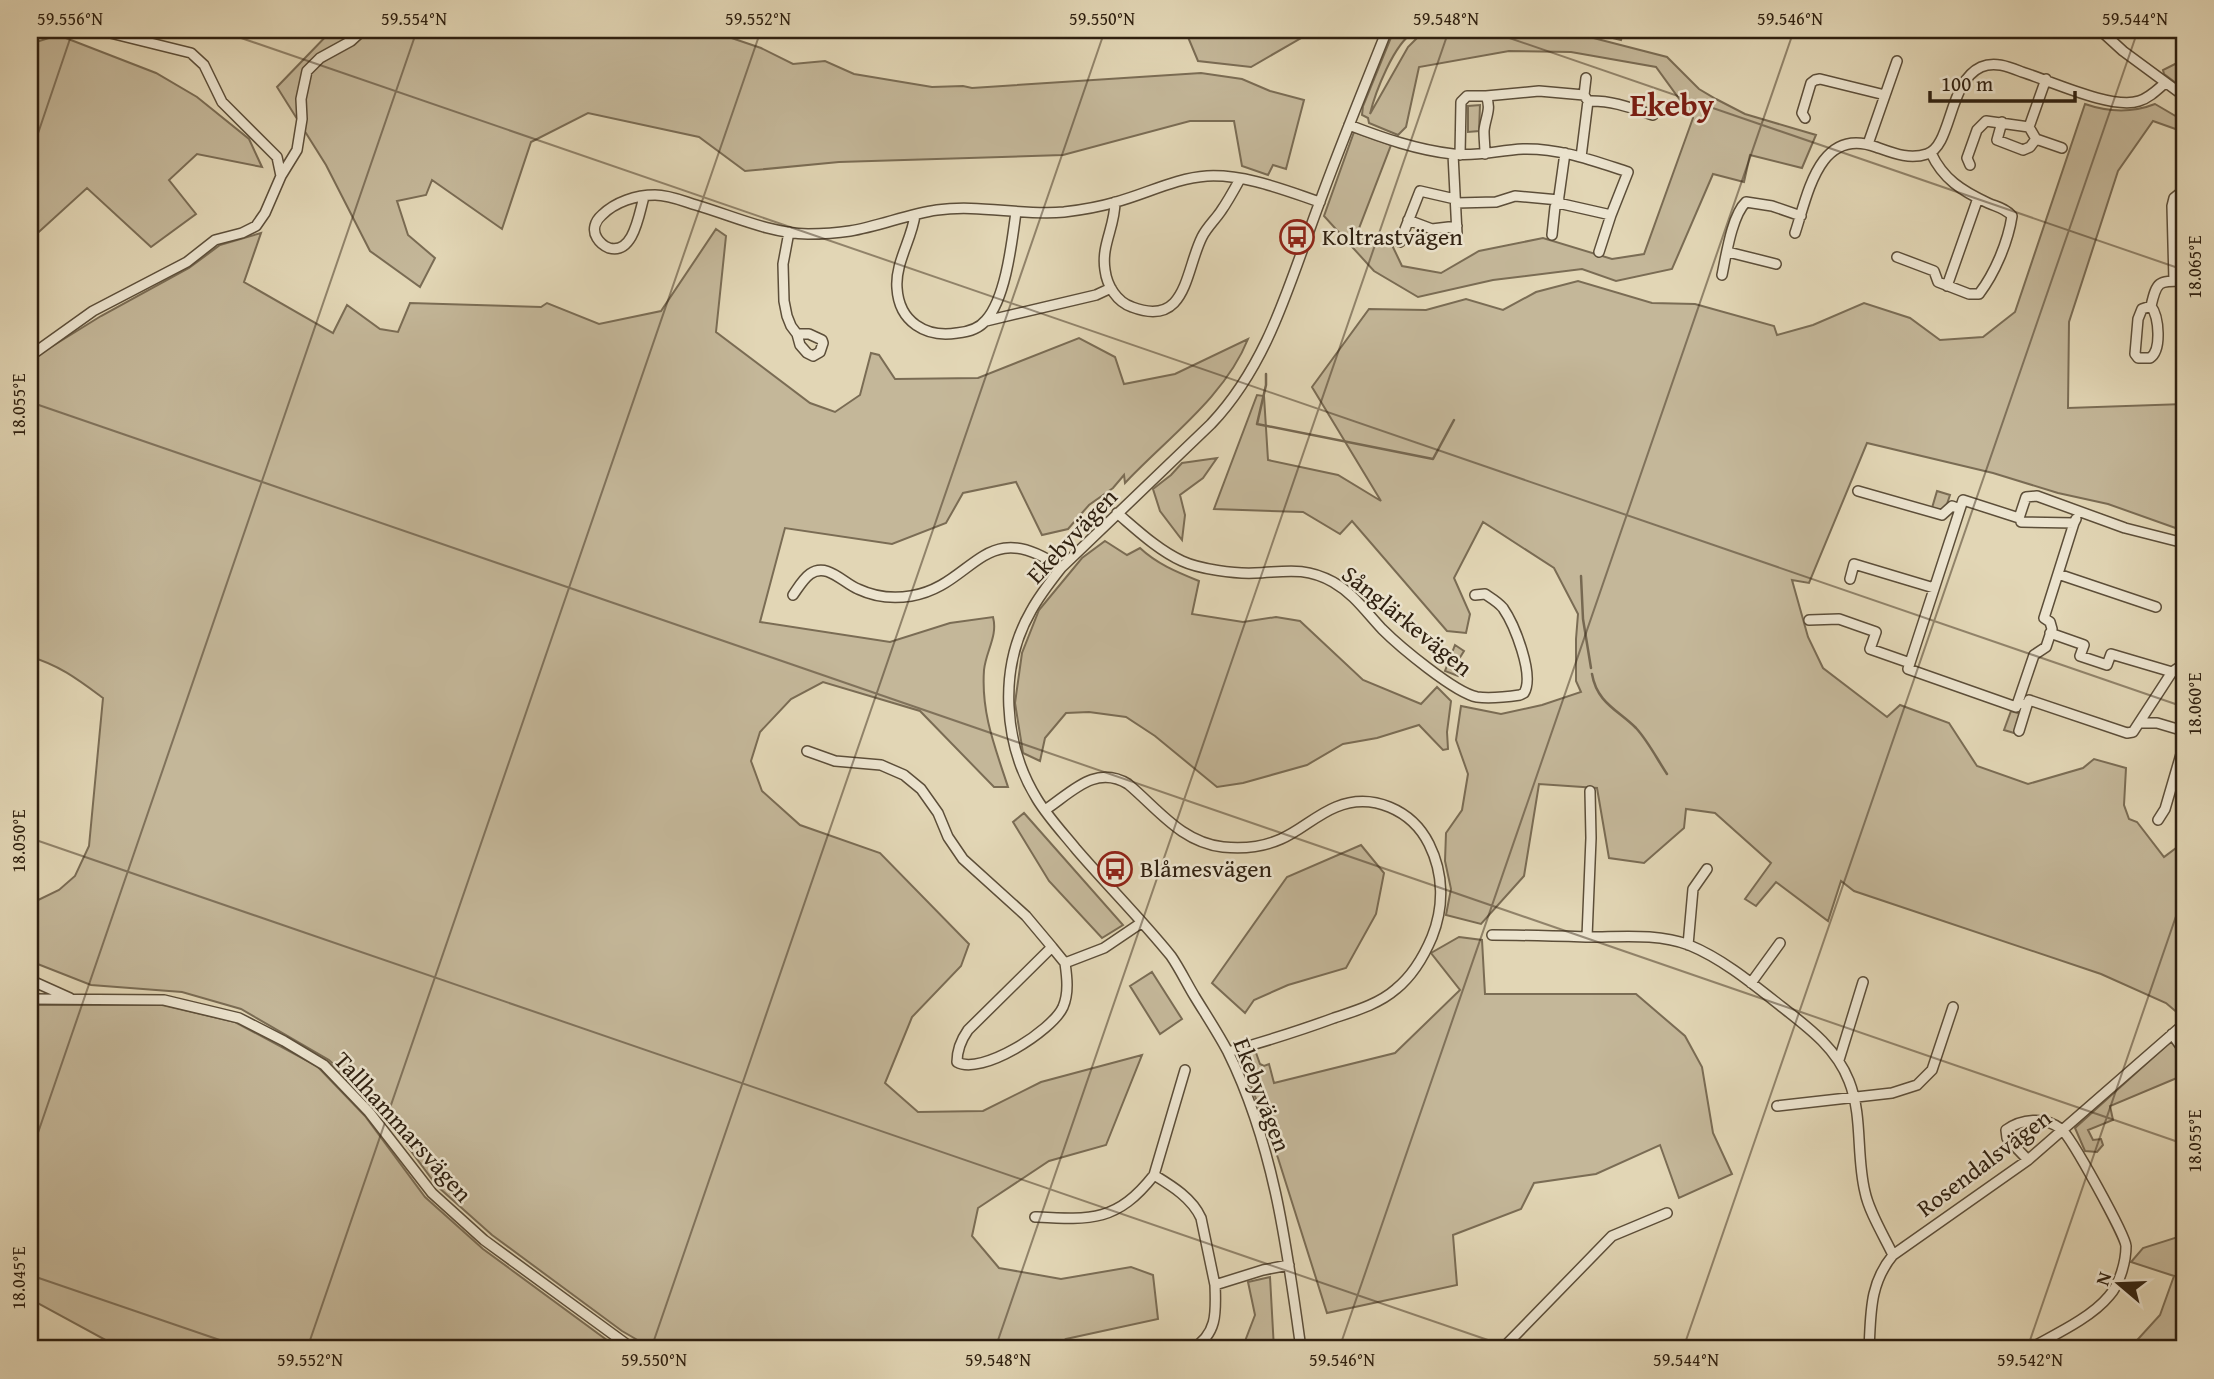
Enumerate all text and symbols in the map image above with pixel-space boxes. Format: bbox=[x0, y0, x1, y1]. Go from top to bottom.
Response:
text: 59.556°N bbox=[37, 5, 103, 32]
text: 59.554°N bbox=[381, 5, 447, 32]
text: 59.552°N bbox=[725, 5, 791, 32]
text: 59.550°N bbox=[1069, 5, 1135, 32]
text: 59.548°N bbox=[1413, 5, 1479, 32]
text: 59.546°N bbox=[1757, 5, 1823, 32]
text: 59.544°N bbox=[2102, 5, 2168, 32]
scale bar bbox=[1930, 60, 2076, 104]
text: 100 m bbox=[1941, 68, 1993, 99]
district label: Ekeby bbox=[1630, 81, 1715, 128]
bus stop icon: Koltrastvägen bbox=[1278, 218, 1316, 256]
place label: Koltrastvägen bbox=[1322, 219, 1463, 254]
text: 18.065°E bbox=[2181, 235, 2208, 299]
text: 18.055°E bbox=[5, 373, 32, 437]
street label: Ekebyvägen bbox=[1018, 480, 1126, 591]
street label: Sånglärkevägen bbox=[1334, 557, 1481, 685]
text: 18.060°E bbox=[2181, 672, 2208, 736]
text: 18.050°E bbox=[5, 809, 32, 873]
bus stop icon: Blåmesvägen bbox=[1096, 850, 1134, 888]
place label: Blåmesvägen bbox=[1140, 851, 1273, 886]
street label: Ekebyvägen bbox=[1225, 1033, 1300, 1157]
street label: Tallhammarsvägen bbox=[326, 1044, 481, 1210]
street label: Rosendalsvägen bbox=[1909, 1100, 2059, 1225]
text: 18.055°E bbox=[2181, 1109, 2208, 1173]
text: 18.045°E bbox=[5, 1246, 32, 1310]
north arrow bbox=[2084, 1250, 2154, 1320]
text: N bbox=[2088, 1268, 2118, 1289]
text: 59.552°N bbox=[277, 1346, 343, 1373]
text: 59.550°N bbox=[621, 1346, 687, 1373]
text: 59.548°N bbox=[965, 1346, 1031, 1373]
text: 59.546°N bbox=[1309, 1346, 1375, 1373]
text: 59.544°N bbox=[1653, 1346, 1719, 1373]
text: 59.542°N bbox=[1997, 1346, 2063, 1373]

